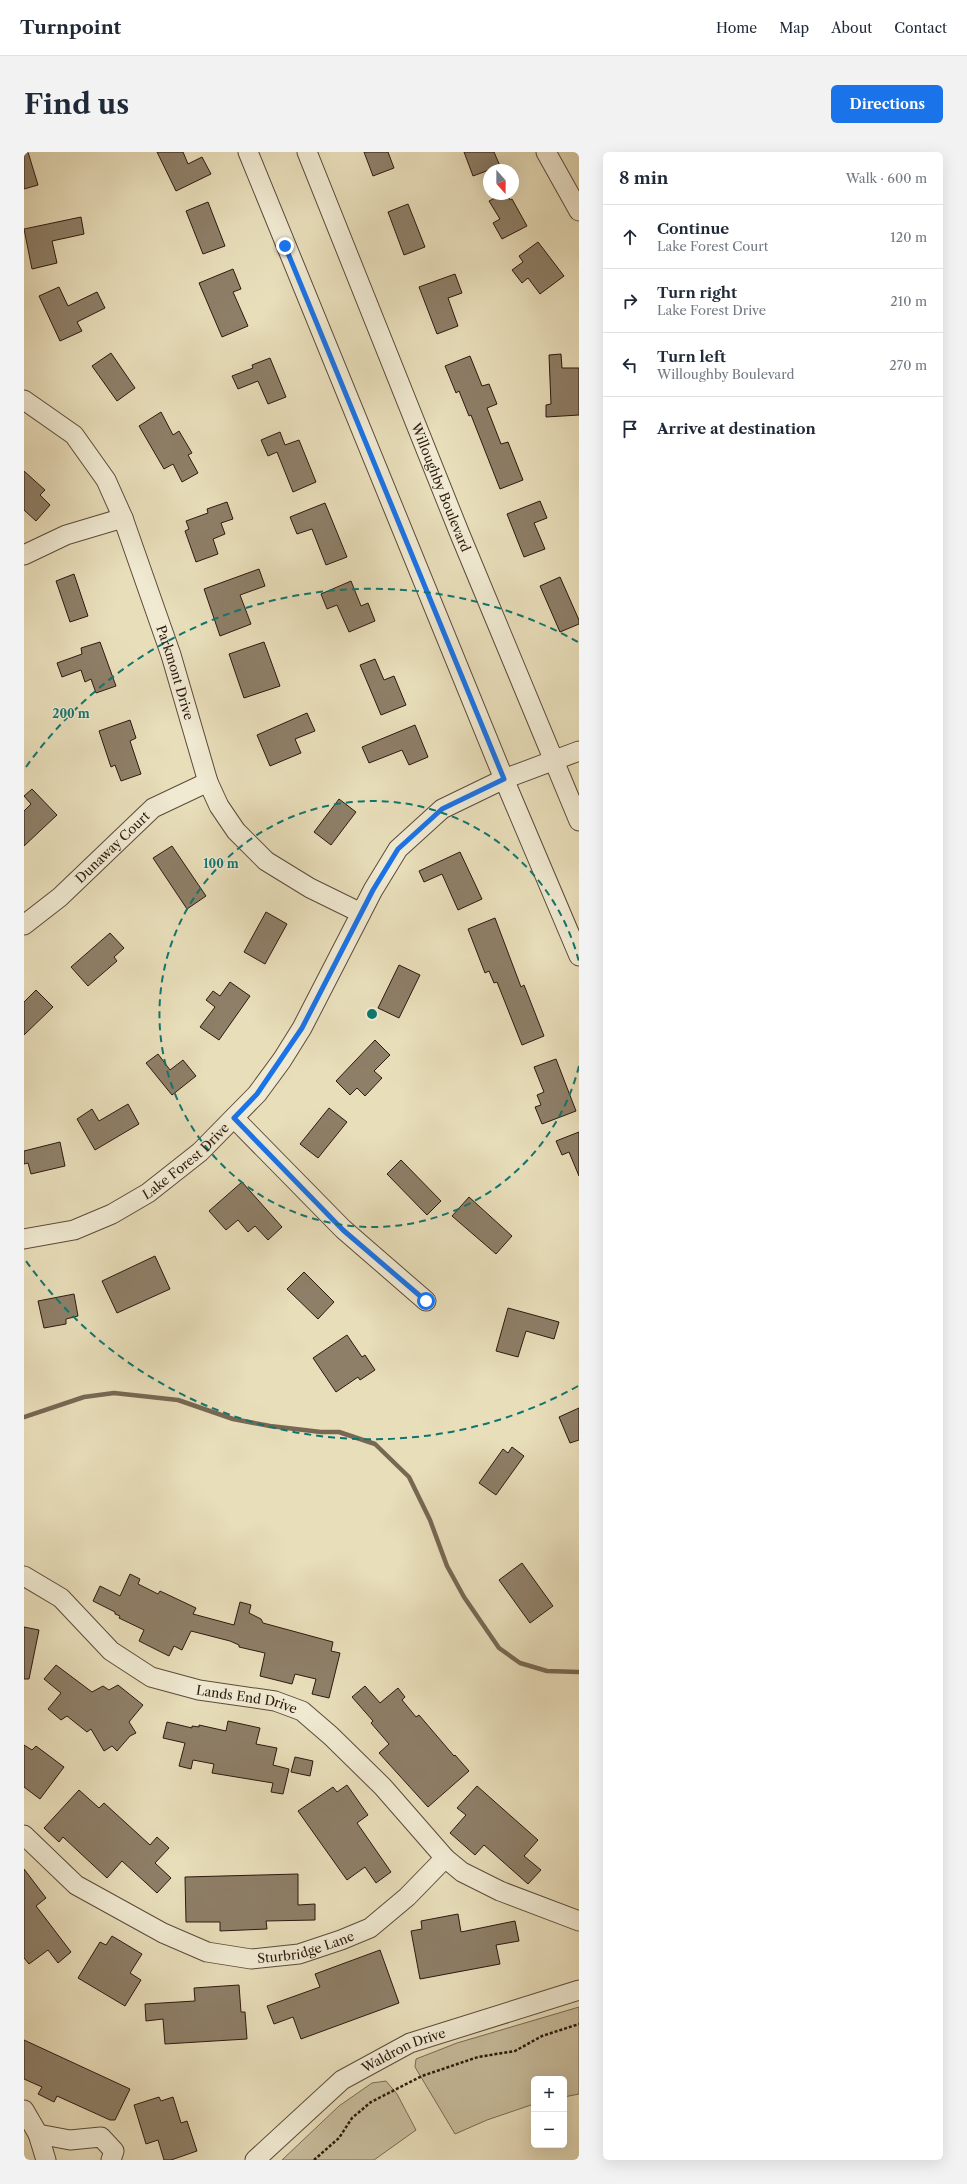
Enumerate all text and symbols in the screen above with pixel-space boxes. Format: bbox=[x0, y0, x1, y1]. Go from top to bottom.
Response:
text: Turnpoint bbox=[20, 16, 121, 39]
text: Home bbox=[716, 19, 757, 37]
text: Map bbox=[779, 19, 809, 37]
text: About bbox=[831, 19, 872, 37]
text: Contact bbox=[894, 19, 947, 37]
button: Directions bbox=[831, 85, 943, 123]
text: Find us bbox=[24, 87, 129, 121]
north arrow bbox=[483, 164, 519, 200]
text: 8 min bbox=[619, 168, 668, 188]
text: Walk · 600 m bbox=[846, 170, 927, 186]
text: Continue bbox=[657, 219, 729, 238]
icon: ahead bbox=[619, 226, 641, 248]
text: 120 m bbox=[890, 229, 927, 245]
route end bbox=[276, 237, 294, 255]
text: Lake Forest Court bbox=[657, 238, 768, 254]
text: Turn right bbox=[657, 283, 737, 302]
icon: right bbox=[619, 290, 641, 312]
text: 210 m bbox=[890, 293, 927, 309]
text: Lake Forest Drive bbox=[657, 302, 766, 318]
text: Turn left bbox=[657, 347, 726, 366]
icon: left bbox=[619, 354, 641, 376]
text: 270 m bbox=[889, 357, 927, 373]
text: Willoughby Boulevard bbox=[657, 366, 794, 382]
icon: arrive bbox=[619, 418, 641, 440]
street label: Willoughby Boulevard bbox=[408, 419, 474, 554]
text: Arrive at destination bbox=[657, 419, 816, 438]
street label: Parkmont Drive bbox=[153, 623, 197, 722]
text: 200 m bbox=[52, 706, 90, 721]
street label: Dunaway Court bbox=[72, 808, 153, 886]
text: 100 m bbox=[203, 856, 239, 871]
centre of rings bbox=[365, 1007, 379, 1021]
street label: Lake Forest Drive bbox=[139, 1120, 232, 1203]
route start bbox=[417, 1292, 435, 1310]
street label: Lands End Drive bbox=[195, 1682, 300, 1717]
street label: Sturbridge Lane bbox=[256, 1928, 356, 1966]
street label: Waldron Drive bbox=[358, 2024, 447, 2076]
map controls bbox=[531, 2076, 567, 2148]
button: + bbox=[531, 2076, 567, 2112]
button: − bbox=[531, 2112, 567, 2148]

